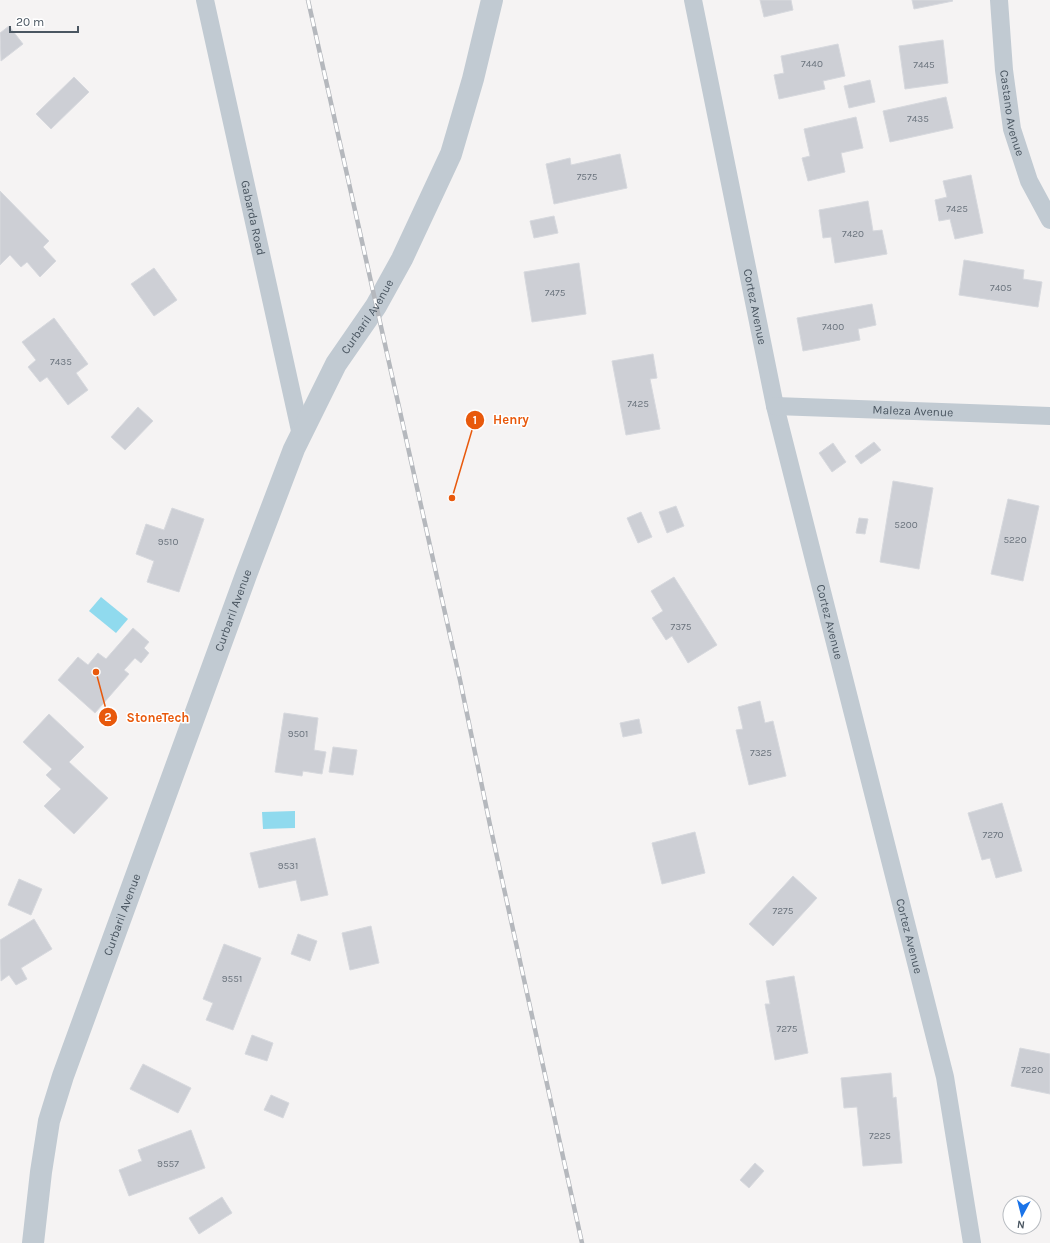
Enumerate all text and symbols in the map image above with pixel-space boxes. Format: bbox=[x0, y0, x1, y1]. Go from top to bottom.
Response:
scale bar bbox=[10, 8, 78, 34]
text: 20 m bbox=[16, 15, 44, 29]
house number: 7440 bbox=[801, 58, 823, 70]
house number: 7445 bbox=[913, 59, 935, 71]
street label: Castano Avenue bbox=[997, 69, 1027, 158]
house number: 7435 bbox=[907, 113, 929, 125]
house number: 7575 bbox=[577, 171, 598, 183]
street label: Gabarda Road bbox=[238, 179, 268, 257]
house number: 7425 bbox=[946, 203, 968, 215]
house number: 7420 bbox=[842, 228, 864, 240]
street label: Cortez Avenue bbox=[740, 268, 769, 346]
street label: Curbaril Avenue bbox=[338, 277, 396, 357]
house number: 7405 bbox=[990, 282, 1012, 294]
house number: 7475 bbox=[545, 287, 566, 299]
house number: 7400 bbox=[822, 321, 844, 333]
house number: 7435 bbox=[50, 356, 72, 368]
house number: 7425 bbox=[627, 398, 649, 410]
street label: Maleza Avenue bbox=[872, 403, 954, 419]
callout: Henry bbox=[465, 407, 537, 432]
text: Henry bbox=[493, 412, 529, 427]
text: 1 bbox=[473, 413, 477, 427]
house number: 5200 bbox=[894, 519, 918, 531]
house number: 5220 bbox=[1003, 534, 1027, 546]
house number: 9510 bbox=[158, 536, 178, 548]
street label: Curbaril Avenue bbox=[212, 567, 255, 653]
street label: Cortez Avenue bbox=[813, 583, 846, 661]
house number: 7375 bbox=[671, 621, 692, 633]
callout: StoneTech bbox=[98, 705, 197, 730]
text: 2 bbox=[104, 710, 112, 724]
text: StoneTech bbox=[127, 710, 189, 725]
house number: 9501 bbox=[288, 728, 308, 740]
house number: 7325 bbox=[750, 747, 772, 759]
house number: 7270 bbox=[982, 829, 1004, 841]
house number: 9531 bbox=[278, 860, 298, 872]
street label: Curbaril Avenue bbox=[101, 872, 143, 958]
street label: Cortez Avenue bbox=[893, 897, 926, 975]
house number: 7275 bbox=[773, 905, 794, 917]
house number: 9551 bbox=[222, 973, 242, 985]
house number: 7275 bbox=[777, 1023, 798, 1035]
house number: 7220 bbox=[1021, 1064, 1043, 1076]
house number: 7225 bbox=[869, 1130, 891, 1142]
house number: 9557 bbox=[157, 1158, 179, 1170]
north arrow bbox=[1002, 1195, 1042, 1235]
text: N bbox=[1016, 1217, 1026, 1231]

